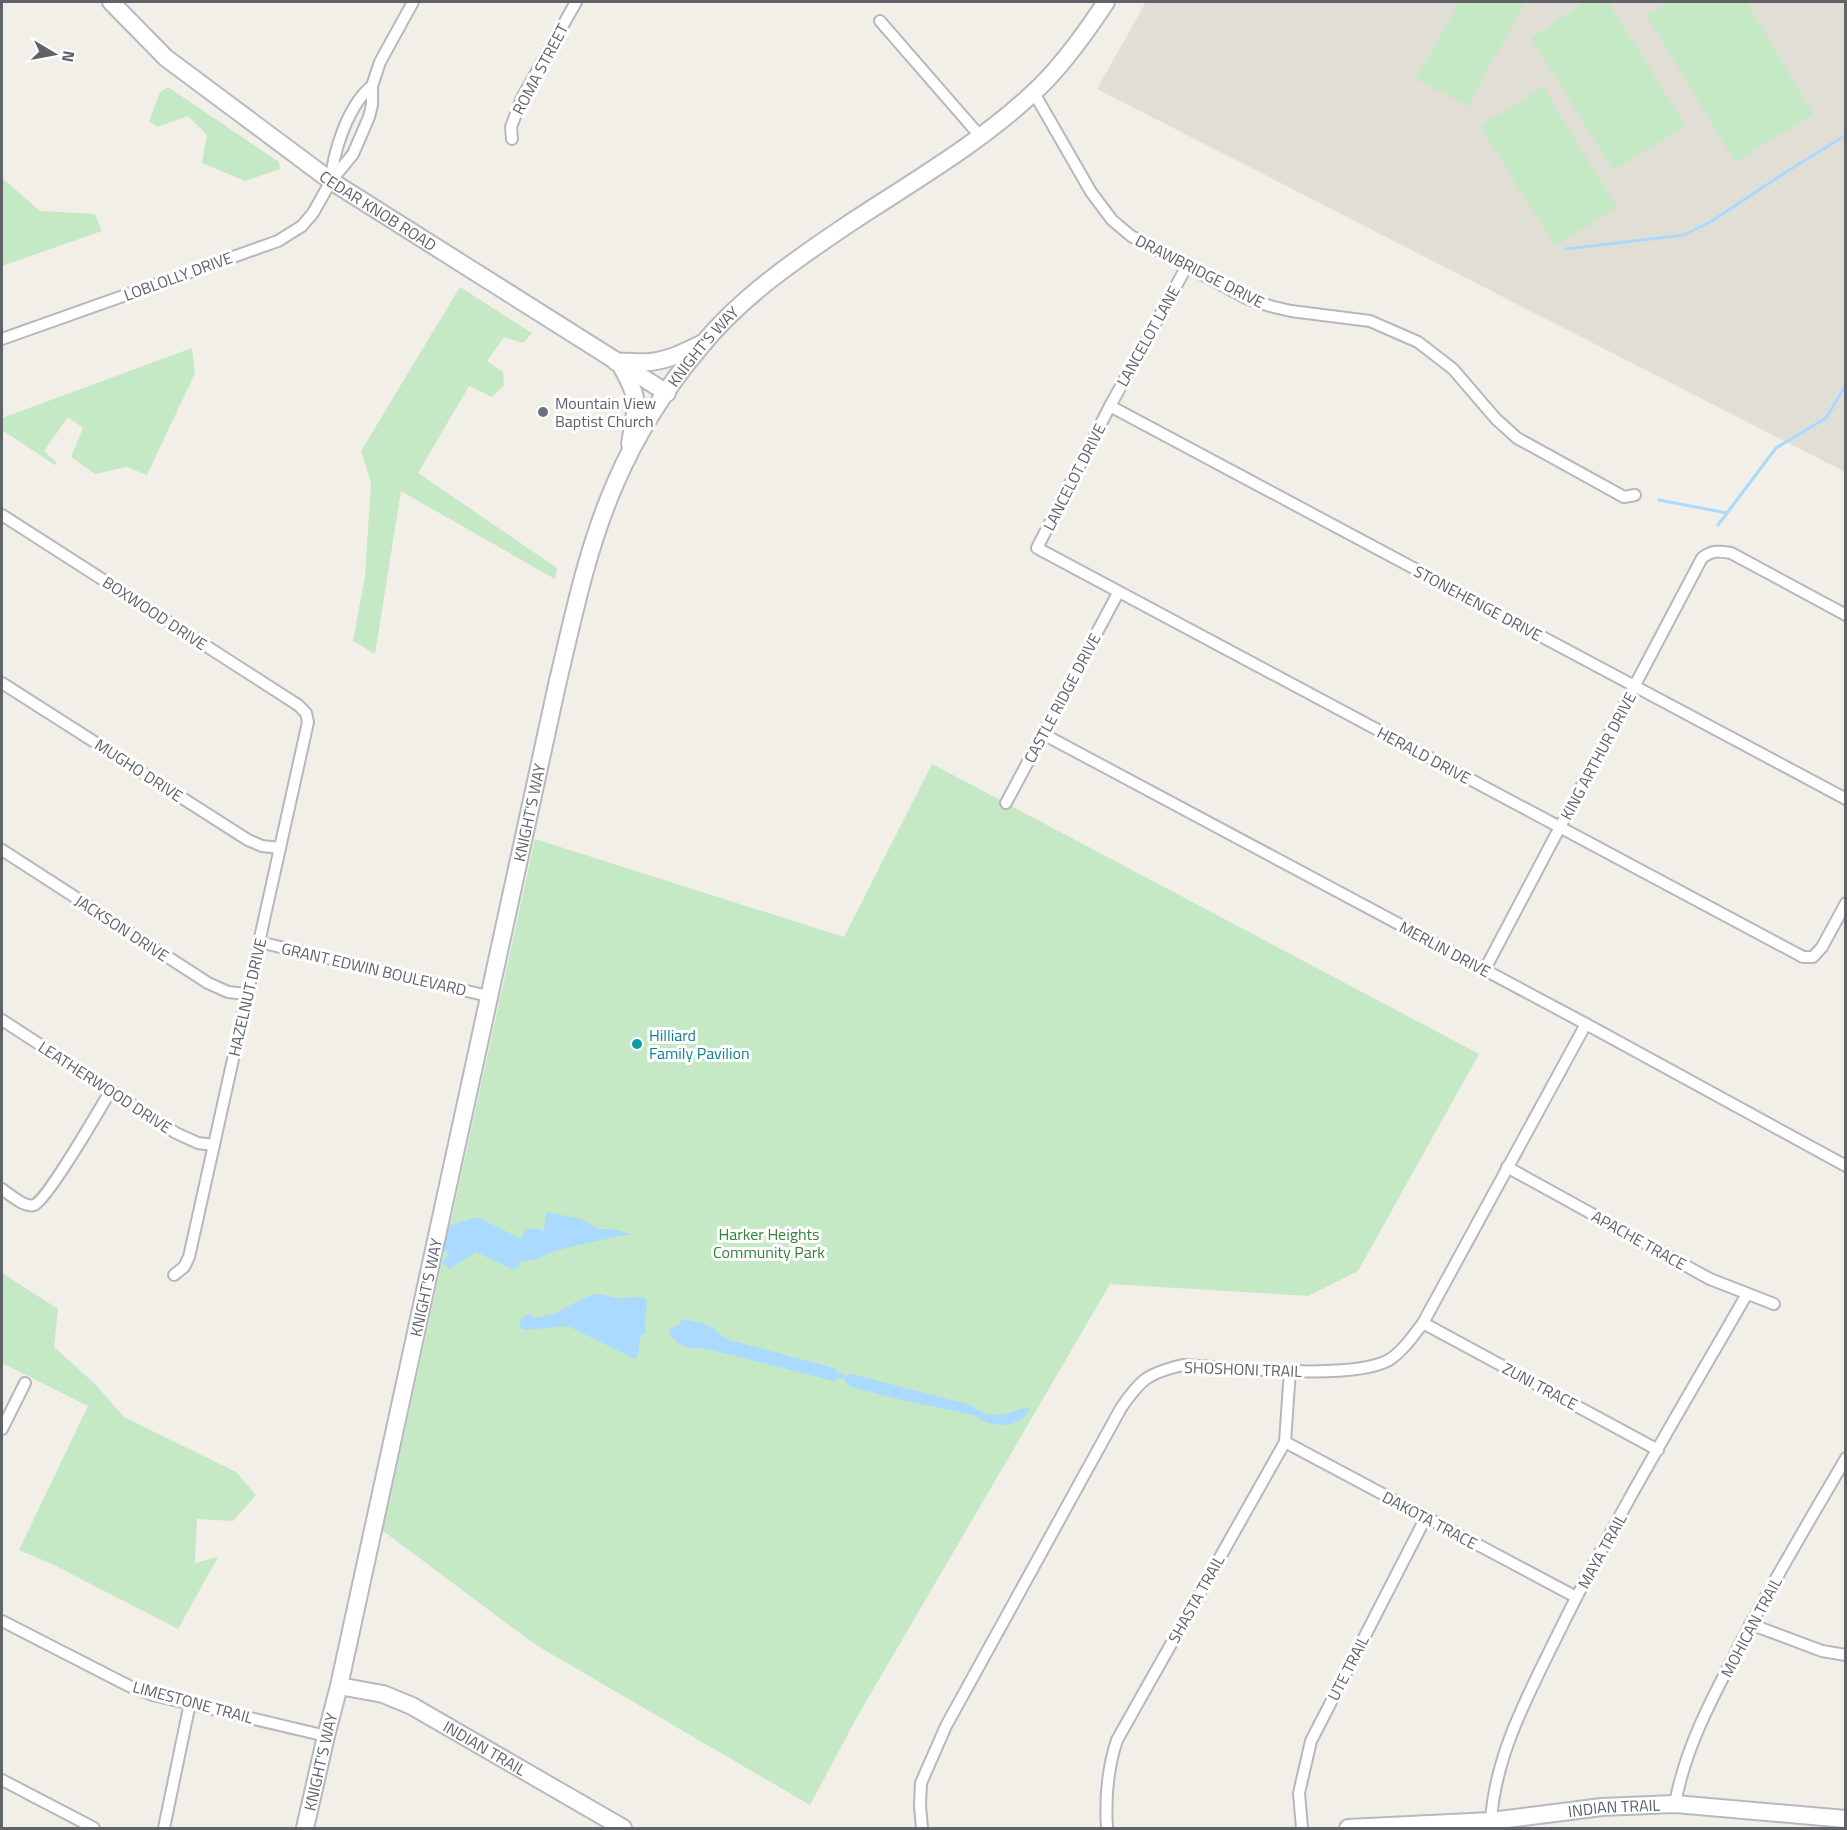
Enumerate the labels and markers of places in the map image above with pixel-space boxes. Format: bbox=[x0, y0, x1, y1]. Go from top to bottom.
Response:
place label: Mountain View Baptist Church bbox=[555, 391, 656, 433]
marker: Mountain View Baptist Church bbox=[536, 405, 550, 419]
place label: Hilliard Family Pavilion bbox=[649, 1023, 750, 1065]
marker: Hilliard Family Pavilion bbox=[630, 1037, 644, 1051]

